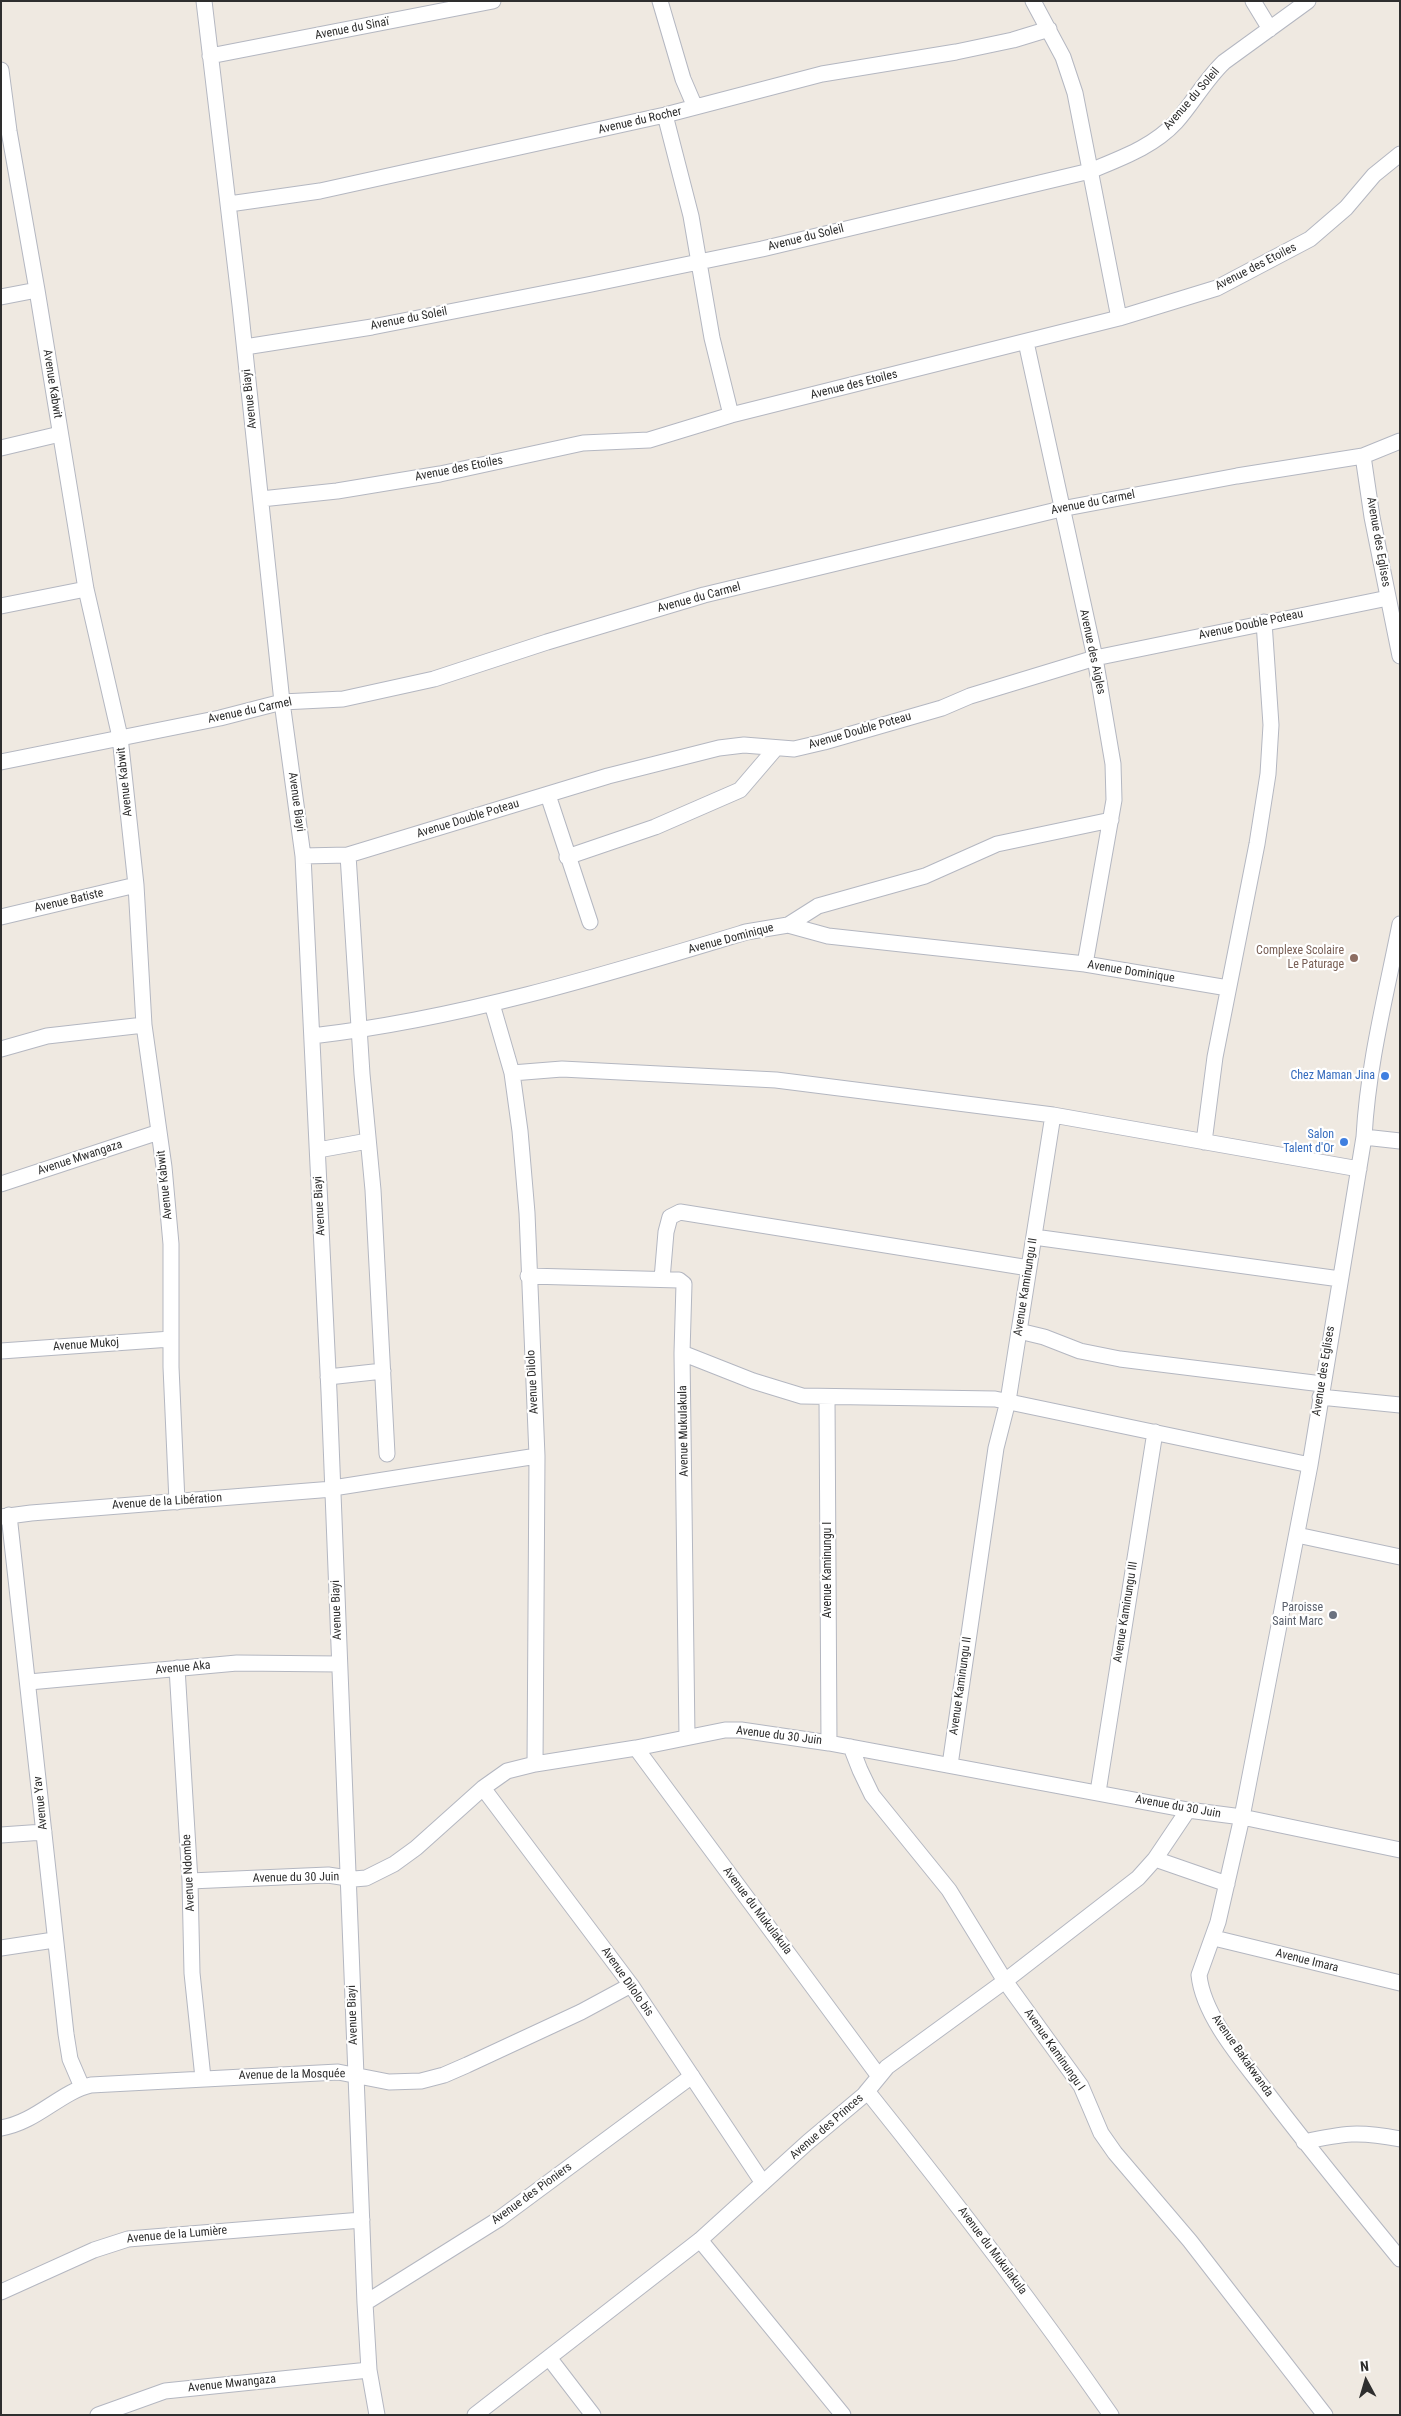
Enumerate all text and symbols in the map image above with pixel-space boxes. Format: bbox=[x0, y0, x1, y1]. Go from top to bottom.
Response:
street label: Avenue du Sinaï bbox=[314, 15, 390, 43]
street label: Avenue du Soleil bbox=[1161, 65, 1223, 133]
street label: Avenue du Rocher bbox=[597, 104, 683, 138]
street label: Avenue du Soleil bbox=[766, 222, 846, 254]
street label: Avenue des Etoiles bbox=[1213, 240, 1299, 294]
street label: Avenue du Soleil bbox=[369, 304, 449, 334]
street label: Avenue Kabwit bbox=[39, 348, 65, 420]
street label: Avenue des Etoiles bbox=[809, 367, 899, 403]
street label: Avenue Biayi bbox=[240, 368, 260, 430]
street label: Avenue des Etoiles bbox=[414, 453, 504, 485]
street label: Avenue du Carmel bbox=[1050, 488, 1136, 518]
street label: Avenue des Eglises bbox=[1363, 496, 1393, 588]
street label: Avenue du Carmel bbox=[656, 580, 742, 616]
street label: Avenue Double Poteau bbox=[1197, 607, 1305, 643]
street label: Avenue des Aigles bbox=[1076, 608, 1108, 696]
street label: Avenue du Carmel bbox=[207, 695, 293, 727]
street label: Avenue Double Poteau bbox=[807, 709, 913, 753]
street label: Avenue Kabwit bbox=[114, 747, 136, 817]
street label: Avenue Biayi bbox=[285, 771, 307, 833]
street label: Avenue Double Poteau bbox=[415, 797, 521, 841]
street label: Avenue Batiste bbox=[33, 886, 105, 916]
street label: Avenue Dominique bbox=[687, 921, 775, 957]
place label: Complexe Scolaire Le Paturage bbox=[1256, 944, 1344, 972]
marker: Complexe Scolaire Le Paturage bbox=[1348, 952, 1360, 964]
street label: Avenue Dominique bbox=[1086, 958, 1176, 986]
place label: Chez Maman Jina bbox=[1290, 1069, 1375, 1083]
marker: Chez Maman Jina bbox=[1379, 1070, 1391, 1082]
place label: Salon Talent d'Or bbox=[1283, 1128, 1334, 1156]
marker: Salon Talent d'Or bbox=[1338, 1136, 1350, 1148]
street label: Avenue Mwangaza bbox=[36, 1137, 124, 1179]
street label: Avenue Kabwit bbox=[154, 1150, 176, 1220]
street label: Avenue Biayi bbox=[311, 1176, 329, 1236]
street label: Avenue Kaminungu II bbox=[1011, 1237, 1041, 1337]
street label: Avenue des Eglises bbox=[1310, 1325, 1338, 1417]
street label: Avenue Mukoj bbox=[52, 1336, 120, 1354]
street label: Avenue Dilolo bbox=[524, 1349, 542, 1415]
street label: Avenue Mukulakula bbox=[676, 1385, 692, 1477]
street label: Avenue de la Libération bbox=[112, 1491, 222, 1513]
street label: Avenue Kaminungu I bbox=[821, 1522, 835, 1618]
street label: Avenue Kaminungu III bbox=[1111, 1560, 1141, 1664]
street label: Avenue Biayi bbox=[329, 1580, 345, 1640]
place label: Paroisse Saint Marc bbox=[1272, 1601, 1323, 1629]
marker: Paroisse Saint Marc bbox=[1327, 1609, 1339, 1621]
street label: Avenue Kaminungu II bbox=[947, 1636, 975, 1736]
street label: Avenue Aka bbox=[155, 1658, 211, 1678]
street label: Avenue du 30 Juin bbox=[735, 1724, 823, 1748]
street label: Avenue Yav bbox=[31, 1775, 51, 1831]
street label: Avenue du 30 Juin bbox=[1134, 1792, 1222, 1822]
street label: Avenue Ndombe bbox=[180, 1834, 198, 1912]
street label: Avenue du Mukulakula bbox=[719, 1864, 795, 1958]
street label: Avenue du 30 Juin bbox=[253, 1870, 339, 1886]
street label: Avenue Dilolo bis bbox=[598, 1945, 656, 2019]
street label: Avenue Imara bbox=[1274, 1946, 1340, 1976]
street label: Avenue Biayi bbox=[345, 1985, 361, 2045]
street label: Avenue Kaminungu I bbox=[1020, 2006, 1088, 2094]
street label: Avenue Bakakwanda bbox=[1208, 2012, 1276, 2100]
street label: Avenue de la Mosquée bbox=[239, 2067, 345, 2083]
street label: Avenue des Princes bbox=[787, 2091, 867, 2163]
street label: Avenue des Pioniers bbox=[489, 2160, 575, 2228]
street label: Avenue du Mukulakula bbox=[954, 2204, 1030, 2298]
street label: Avenue de la Lumière bbox=[126, 2223, 228, 2247]
north arrow bbox=[1341, 2356, 1391, 2406]
text: N bbox=[1359, 2358, 1370, 2374]
street label: Avenue Mwangaza bbox=[187, 2372, 277, 2396]

